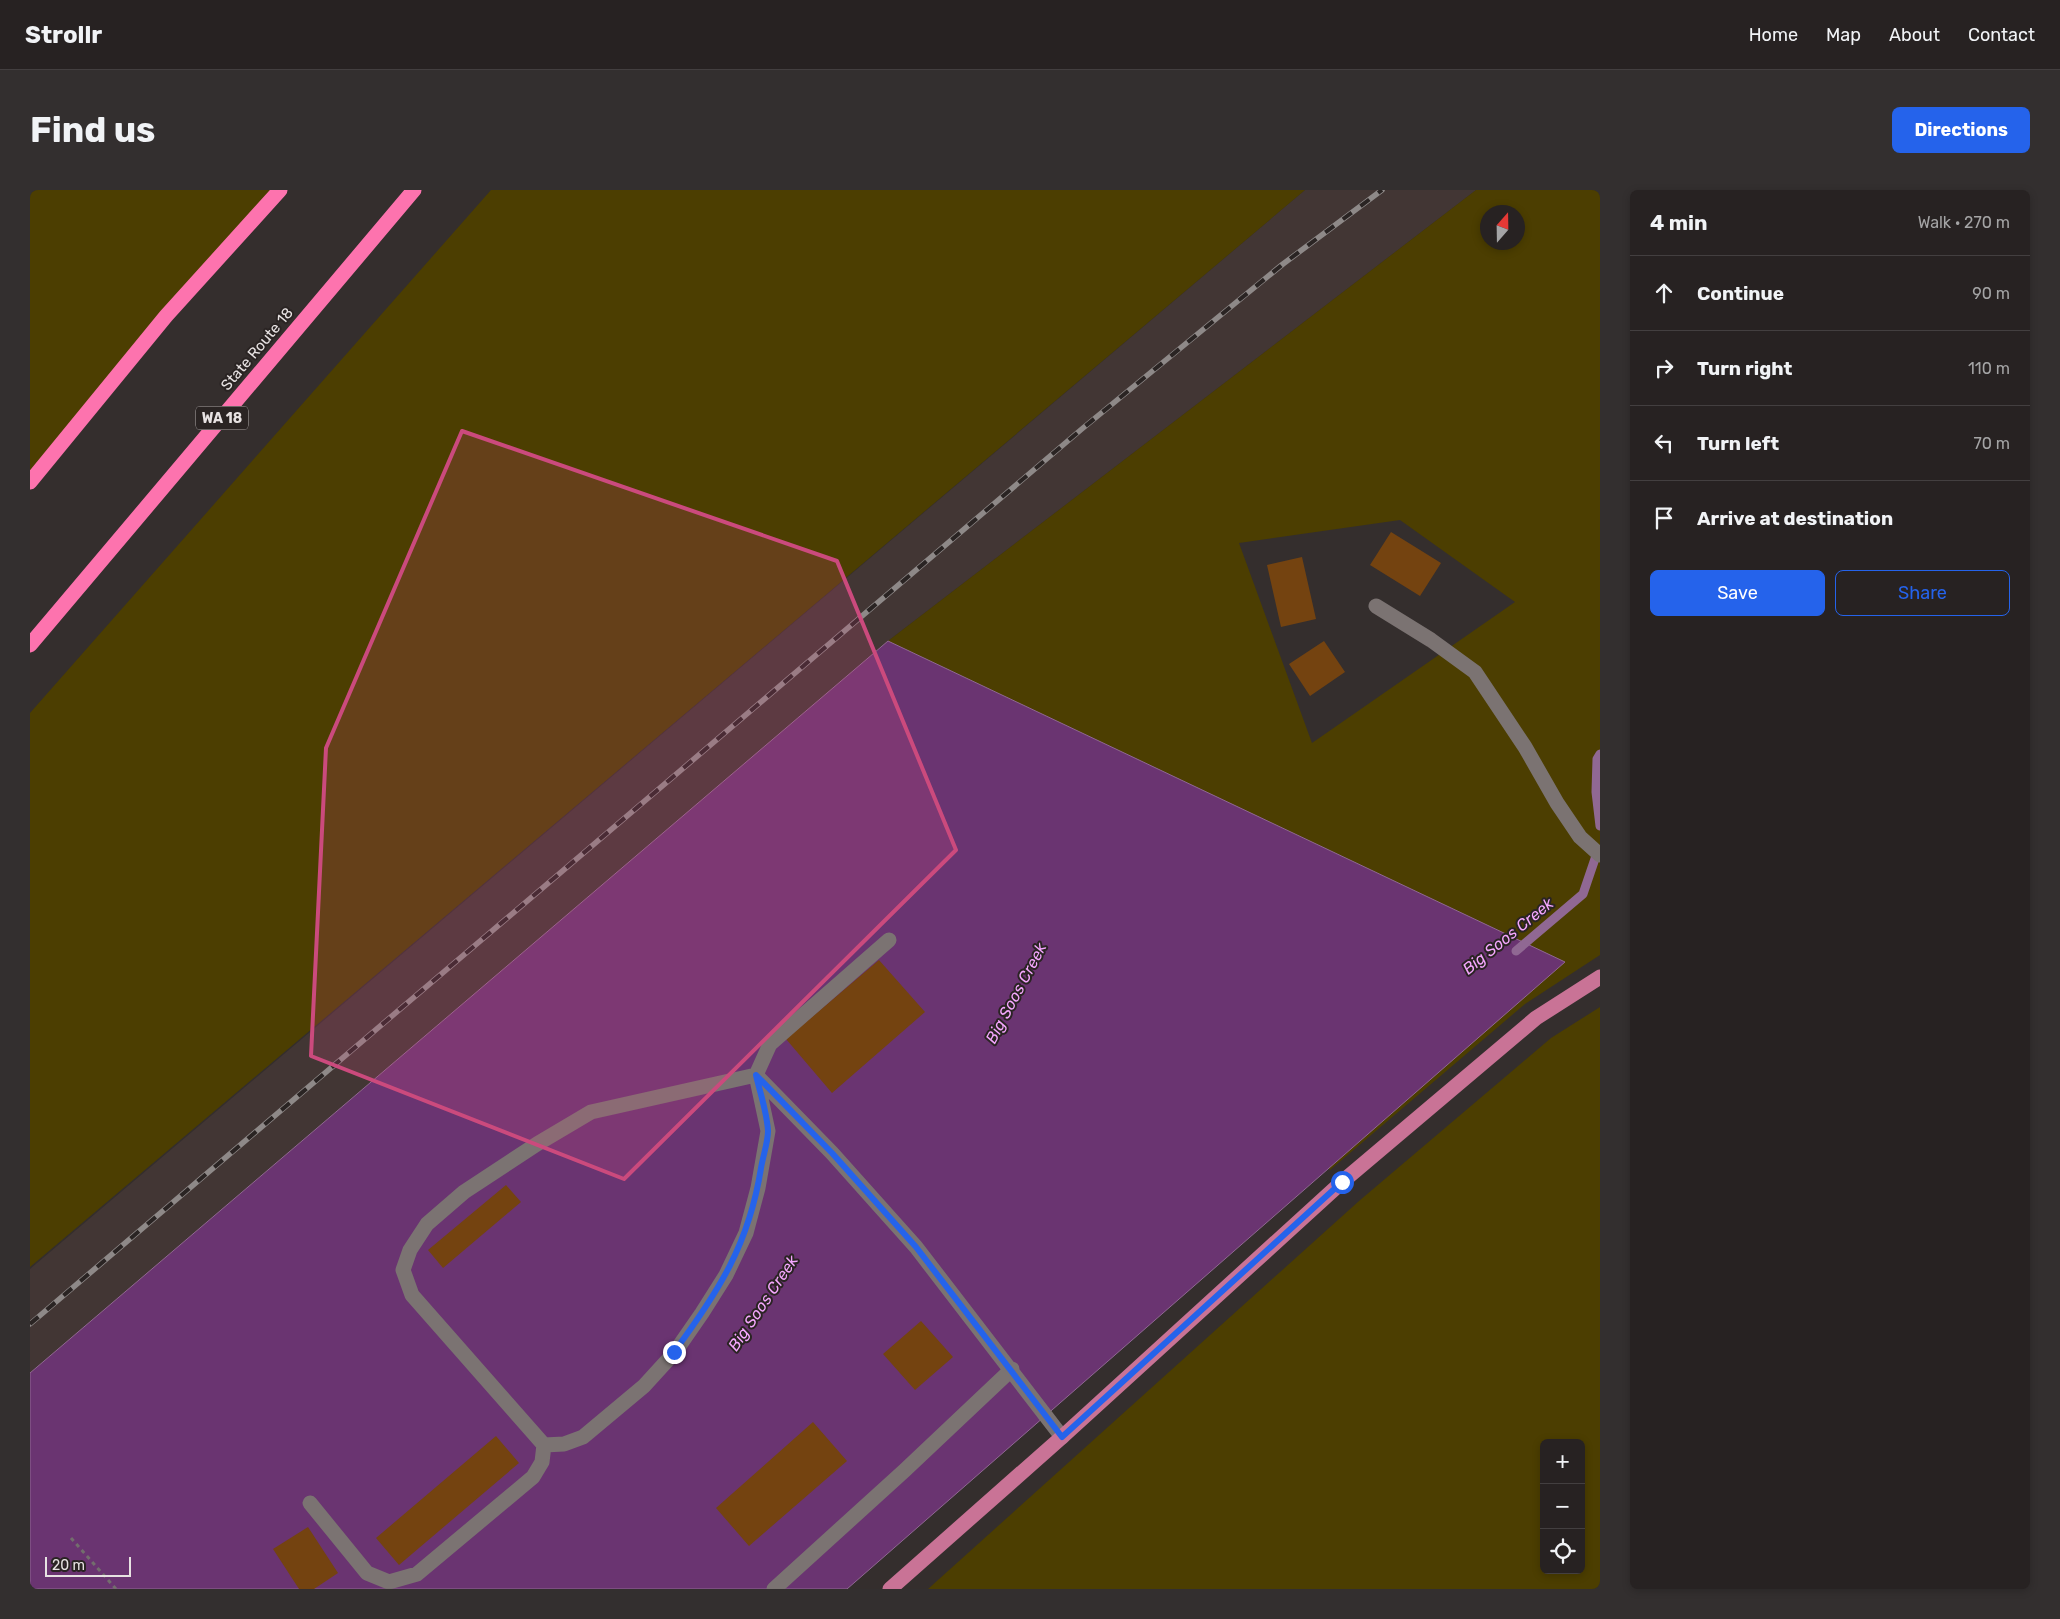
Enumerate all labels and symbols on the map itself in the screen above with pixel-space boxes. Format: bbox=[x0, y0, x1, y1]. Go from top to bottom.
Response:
north arrow bbox=[1480, 205, 1525, 250]
street label: State Route 18 bbox=[217, 304, 297, 394]
road number: WA 18 bbox=[196, 407, 248, 430]
water label: Big Soos Creek bbox=[1459, 893, 1558, 978]
water label: Big Soos Creek bbox=[981, 939, 1051, 1047]
route start bbox=[1331, 1171, 1354, 1194]
water label: Big Soos Creek bbox=[724, 1251, 802, 1354]
route end bbox=[663, 1341, 686, 1364]
scale bar bbox=[45, 1554, 131, 1577]

